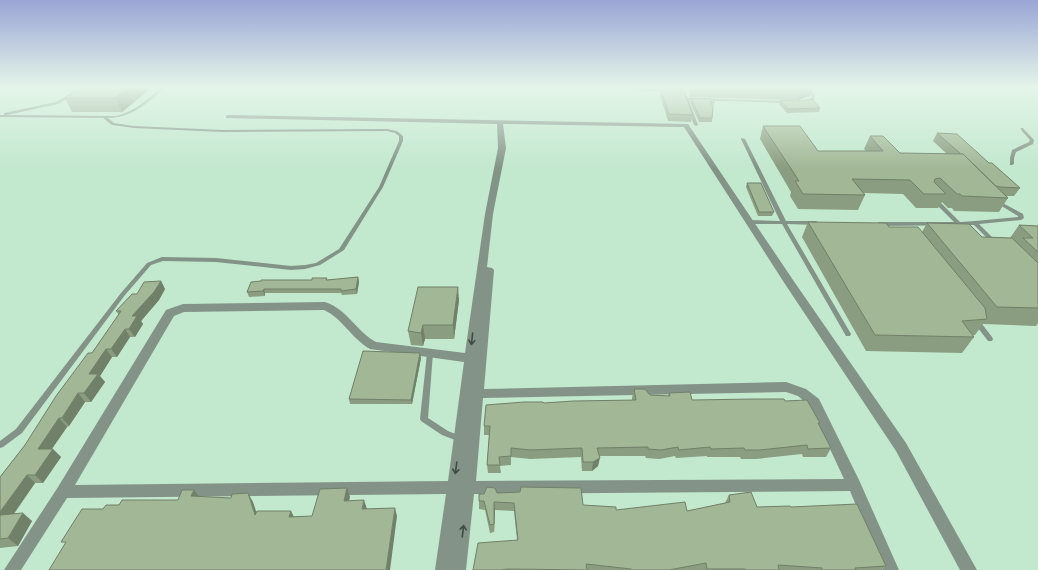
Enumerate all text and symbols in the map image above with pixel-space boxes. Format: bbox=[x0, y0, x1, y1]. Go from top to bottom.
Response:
one-way arrow bbox=[469, 332, 476, 345]
one-way arrow bbox=[452, 461, 460, 474]
one-way arrow bbox=[459, 525, 467, 538]

